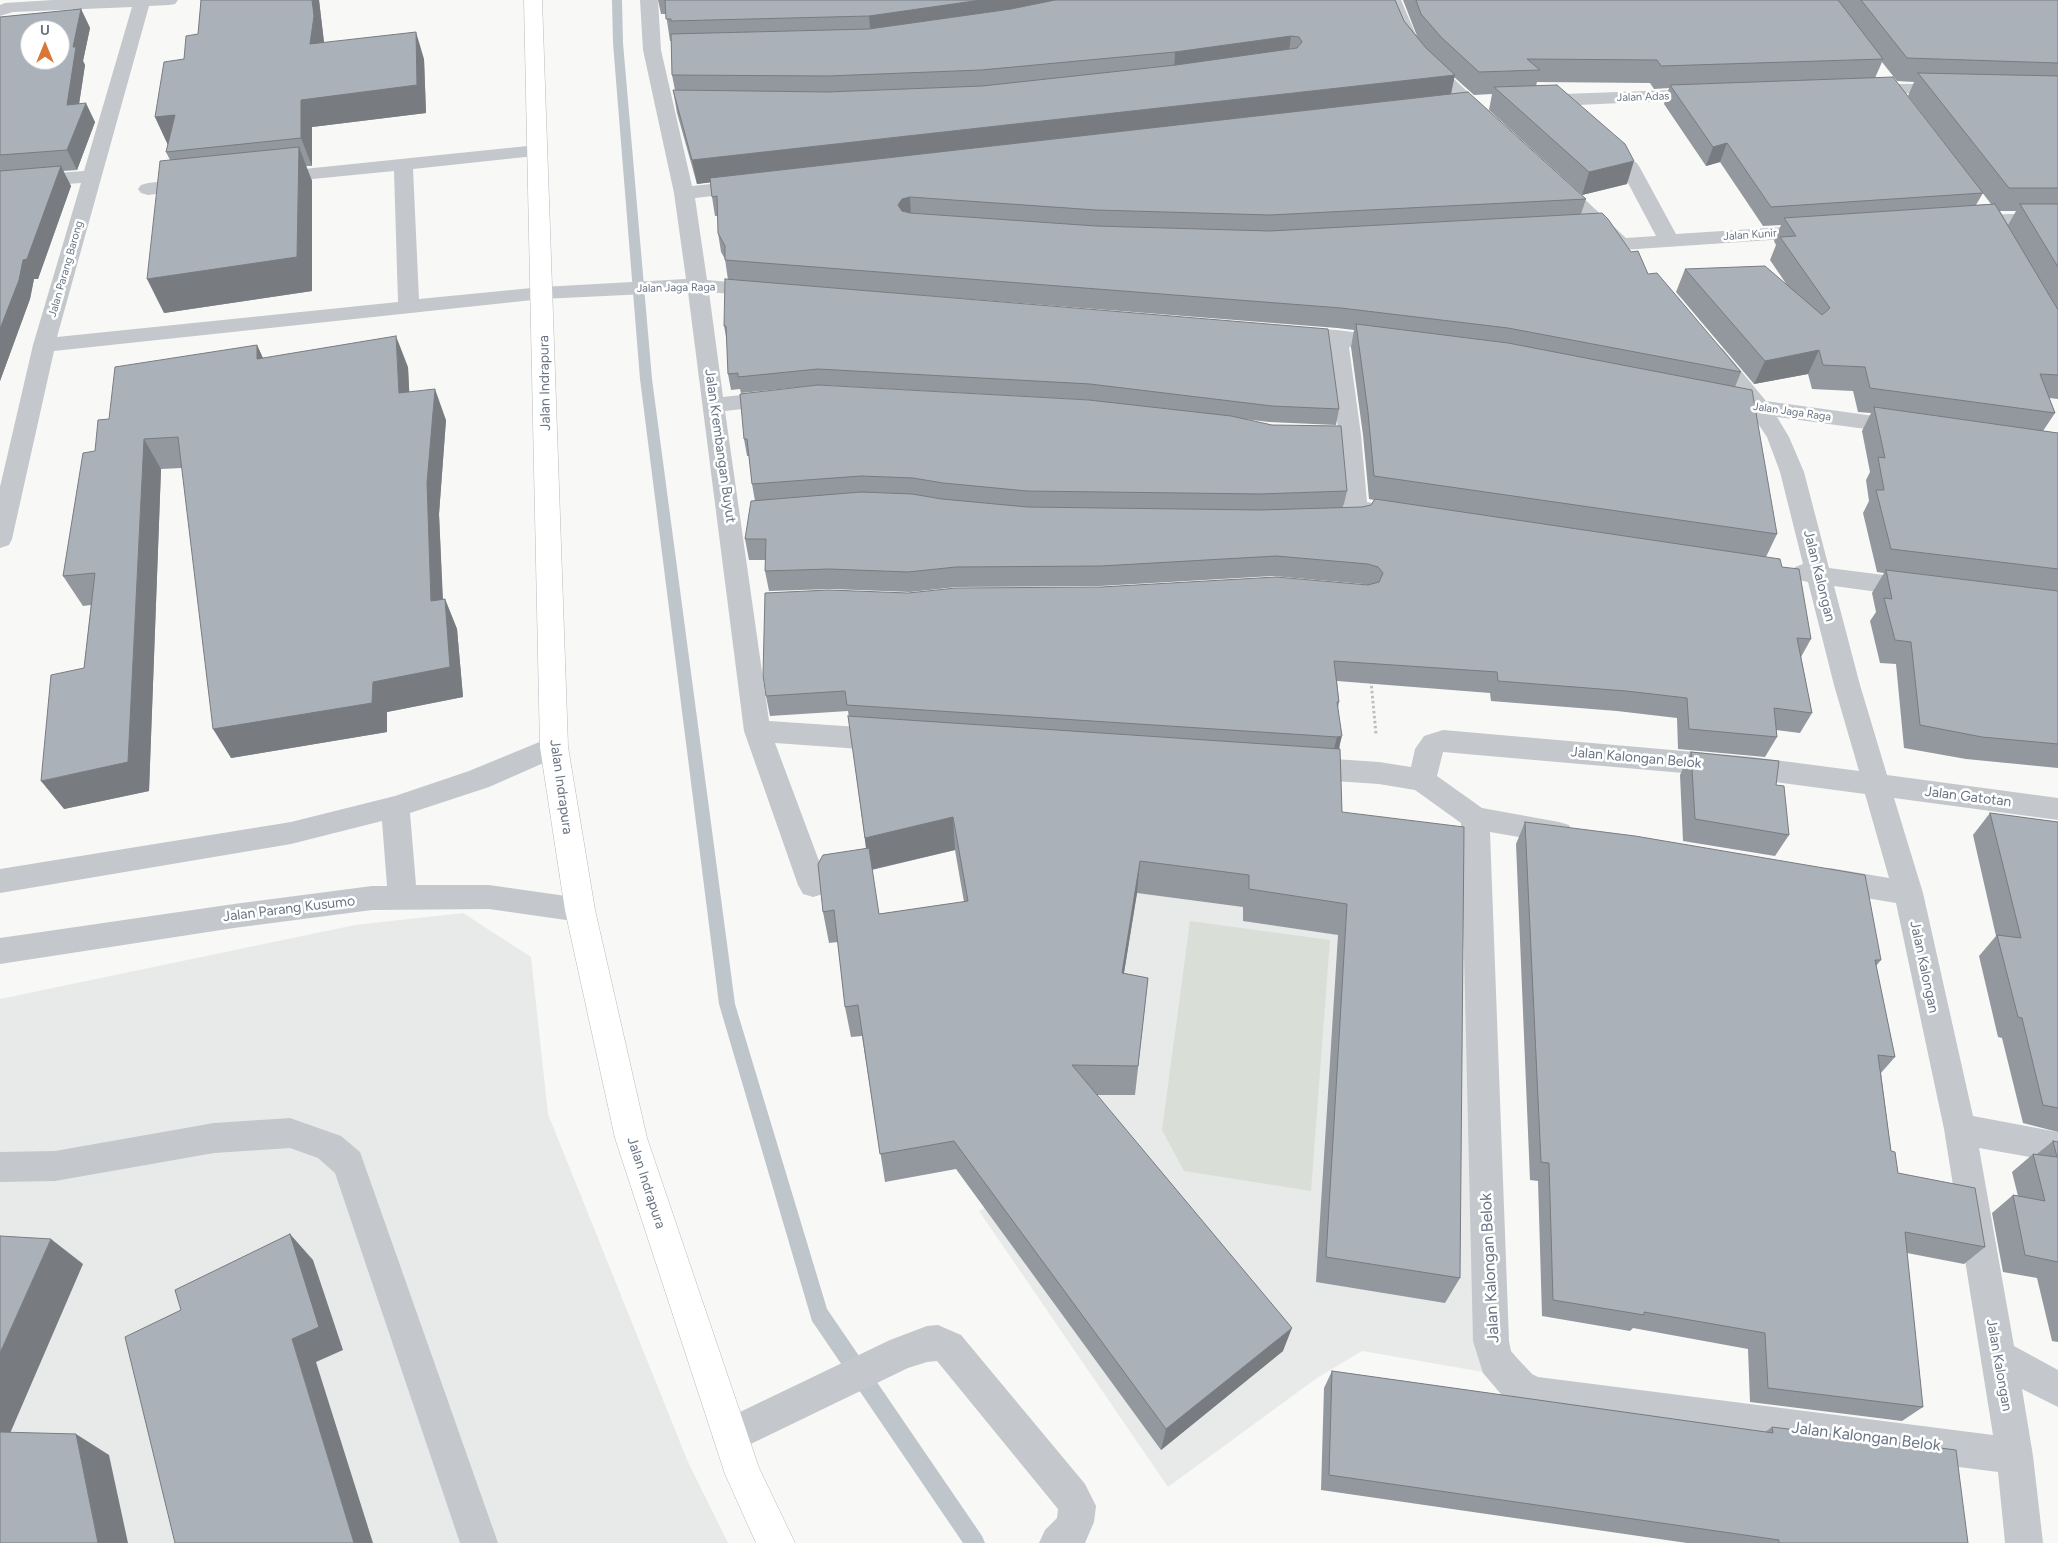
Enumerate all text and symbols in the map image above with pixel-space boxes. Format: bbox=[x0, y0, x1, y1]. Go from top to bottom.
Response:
north arrow bbox=[20, 20, 70, 70]
text: U bbox=[40, 22, 50, 39]
street label: Jalan Adas bbox=[1616, 89, 1670, 105]
street label: Jalan Parang Barong bbox=[46, 219, 86, 319]
street label: Jalan Kunir bbox=[1723, 227, 1777, 243]
street label: Jalan Jaga Raga bbox=[636, 281, 716, 295]
street label: Jalan Indrapura bbox=[536, 335, 554, 431]
street label: Jalan Krembangan Buyut bbox=[701, 368, 739, 524]
street label: Jalan Jaga Raga bbox=[1752, 400, 1832, 424]
street label: Jalan Kalongan bbox=[1800, 529, 1838, 623]
street label: Jalan Indrapura bbox=[546, 739, 576, 835]
street label: Jalan Kalongan Belok bbox=[1570, 744, 1702, 772]
street label: Jalan Gatotan bbox=[1924, 783, 2012, 811]
street label: Jalan Parang Kusumo bbox=[222, 893, 356, 925]
street label: Jalan Kalongan bbox=[1906, 919, 1942, 1015]
street label: Jalan Indrapura bbox=[623, 1135, 669, 1231]
street label: Jalan Kalongan Belok bbox=[1476, 1193, 1504, 1343]
street label: Jalan Kalongan bbox=[1983, 1317, 2015, 1413]
street label: Jalan Kalongan Belok bbox=[1790, 1418, 1942, 1456]

